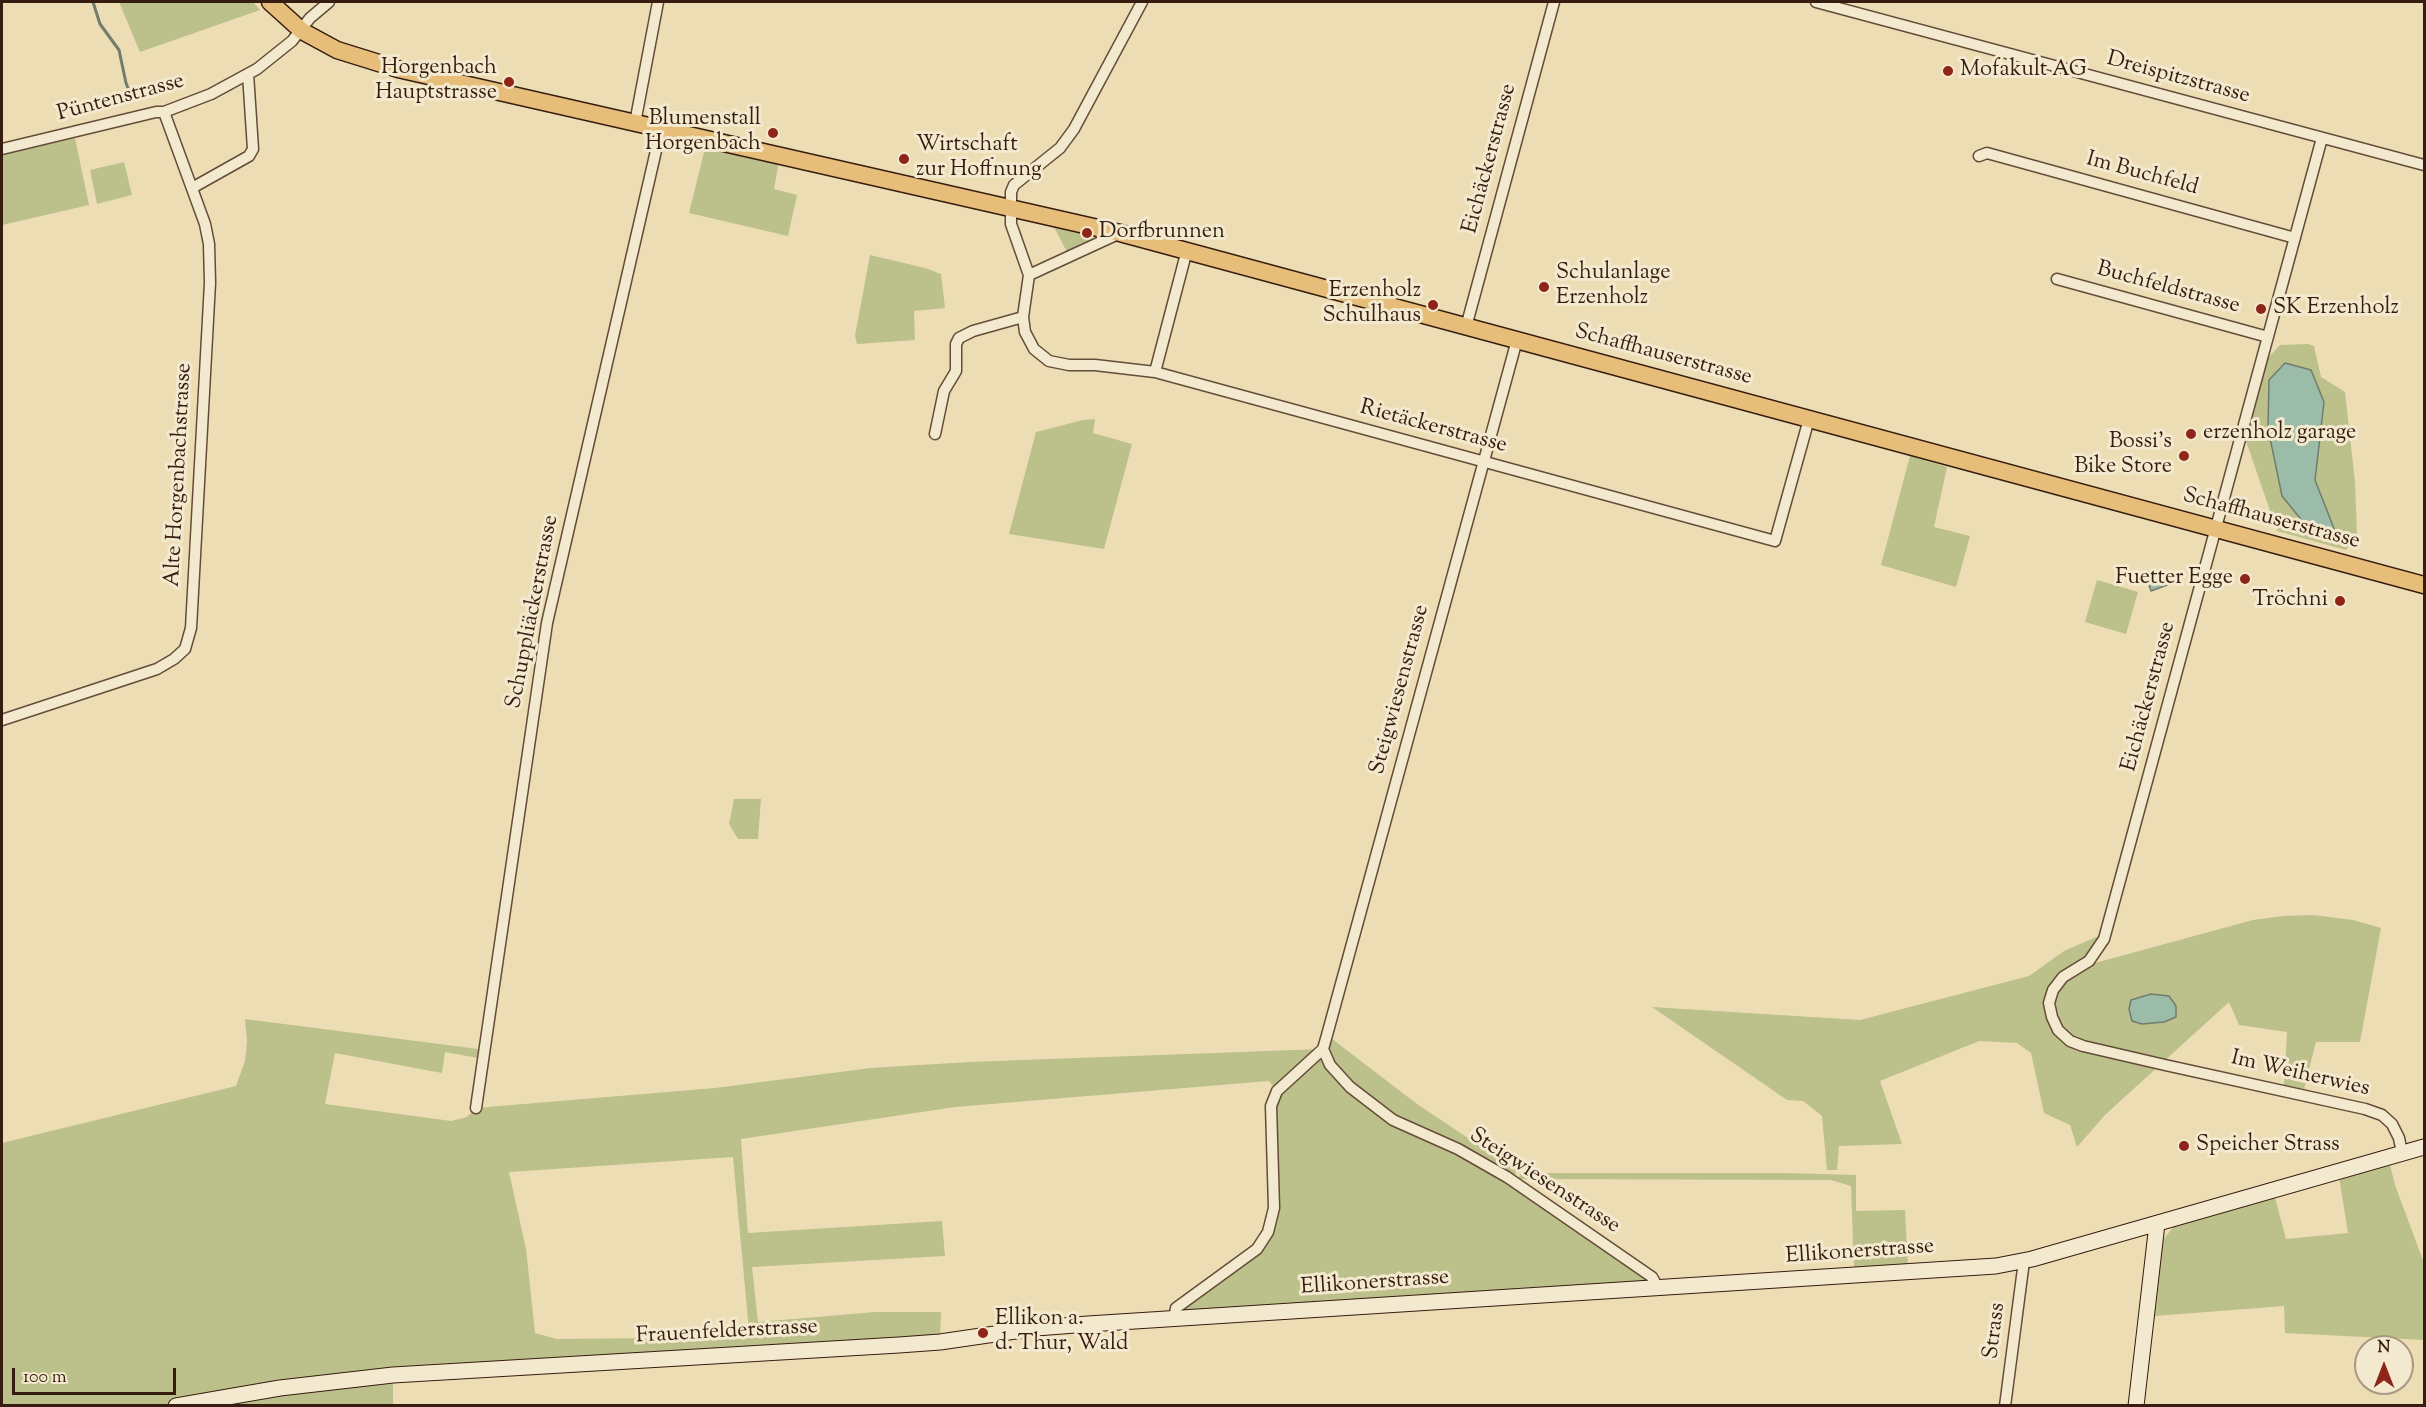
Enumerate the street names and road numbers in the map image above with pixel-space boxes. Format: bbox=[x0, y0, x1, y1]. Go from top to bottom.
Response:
street label: Dreispitzstrasse bbox=[2104, 47, 2252, 111]
street label: Püntenstrasse bbox=[55, 69, 187, 129]
street label: Eichäckerstrasse bbox=[1458, 81, 1524, 237]
street label: Im Buchfeld bbox=[2083, 147, 2201, 203]
street label: Buchfeldstrasse bbox=[2094, 257, 2242, 321]
street label: Schaffhauserstrasse bbox=[1571, 320, 1755, 392]
street label: Alte Horgenbachstrasse bbox=[161, 362, 199, 588]
street label: Rietäckerstrasse bbox=[1356, 396, 1510, 460]
street label: Schaffhauserstrasse bbox=[2179, 484, 2363, 556]
street label: Schuppliäckerstrasse bbox=[502, 513, 566, 711]
street label: Steigwiesenstrasse bbox=[1366, 602, 1436, 778]
street label: Eichäckerstrasse bbox=[2117, 619, 2183, 775]
street label: Im Weiherwies bbox=[2228, 1046, 2372, 1104]
street label: Steigwiesenstrasse bbox=[1464, 1123, 1624, 1241]
street label: Ellikonerstrasse bbox=[1785, 1235, 1935, 1271]
street label: Ellikonerstrasse bbox=[1300, 1266, 1450, 1302]
street label: Strass bbox=[1979, 1301, 2013, 1361]
street label: Frauenfelderstrasse bbox=[635, 1315, 819, 1351]

